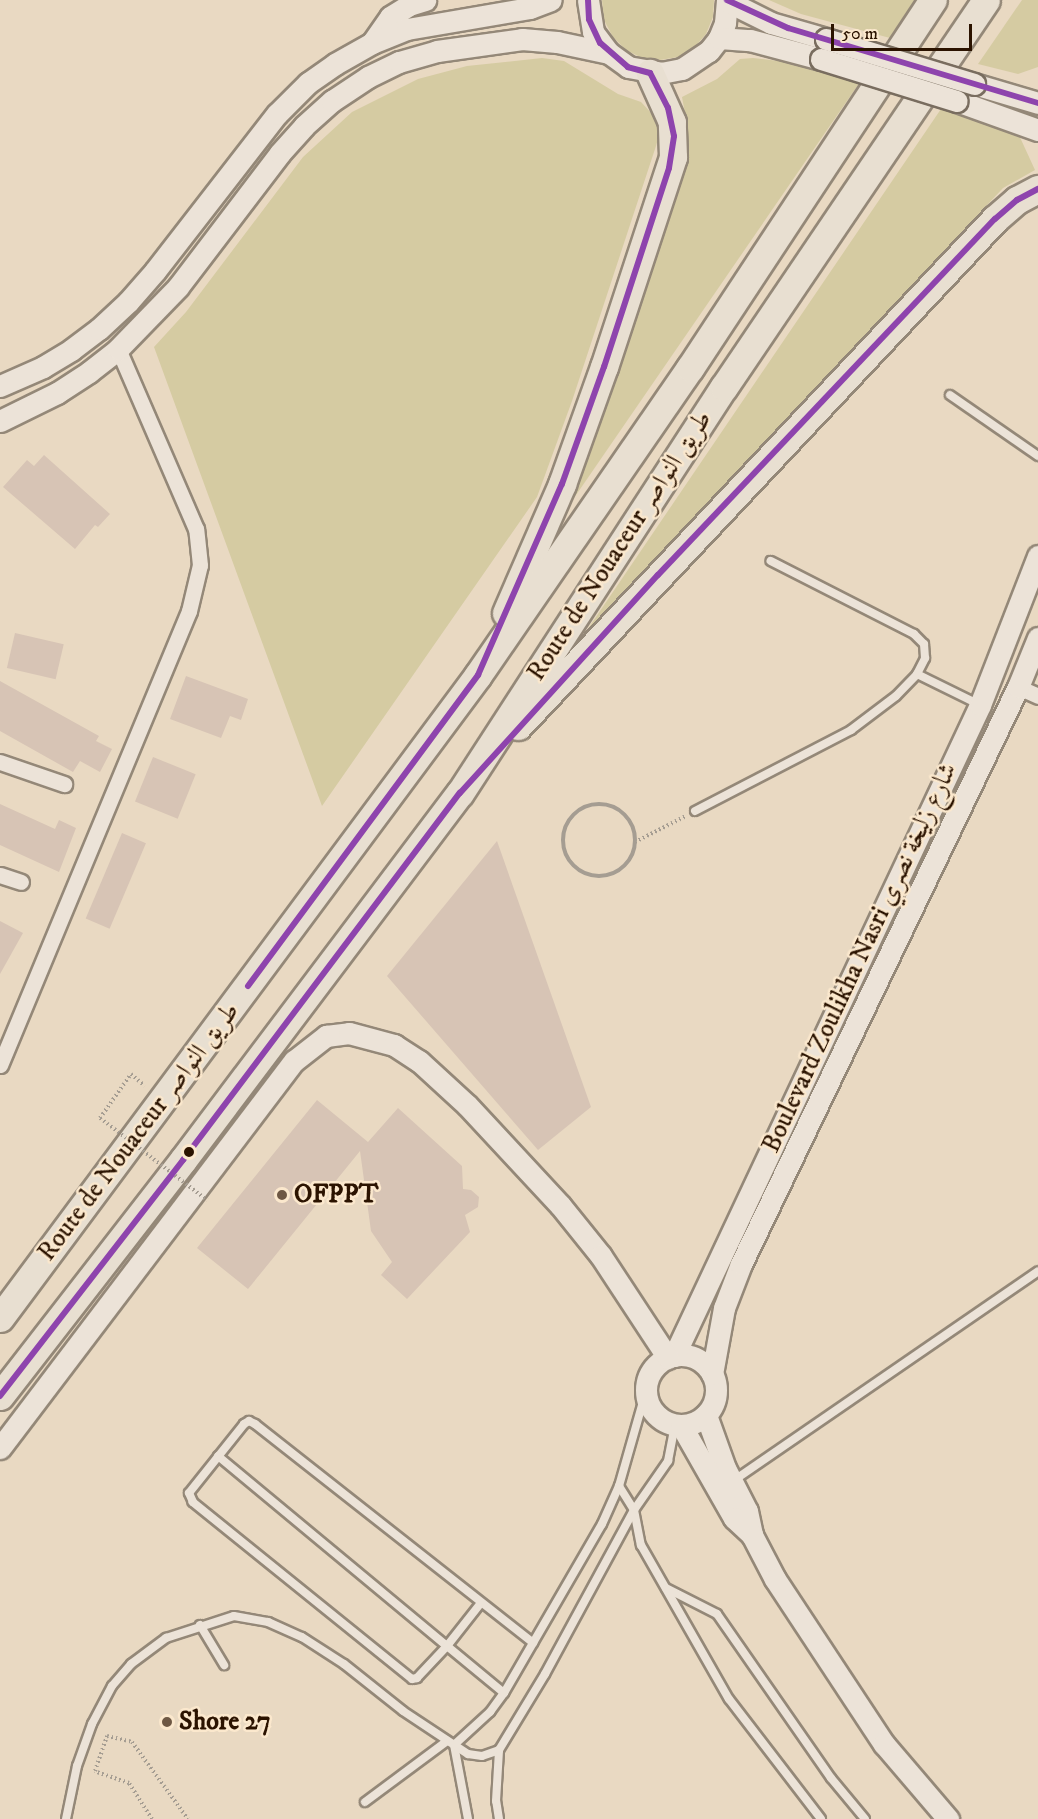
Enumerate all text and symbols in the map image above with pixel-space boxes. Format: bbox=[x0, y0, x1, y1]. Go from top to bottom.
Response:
scale bar bbox=[834, 12, 975, 50]
text: 50 m bbox=[842, 23, 878, 45]
street label: Route de Nouaceur طريق النواصر bbox=[521, 405, 719, 687]
street label: Boulevard Zoulikha Nasri شارع زليخة نصري bbox=[756, 758, 964, 1158]
street label: Route de Nouaceur طريق النواصر bbox=[32, 997, 246, 1267]
unlabelled marker bbox=[183, 1146, 195, 1158]
place label: OFPPT bbox=[294, 1179, 378, 1211]
marker: OFPPT bbox=[275, 1188, 289, 1202]
place label: Shore 27 bbox=[179, 1706, 271, 1738]
marker: Shore 27 bbox=[160, 1715, 174, 1729]

